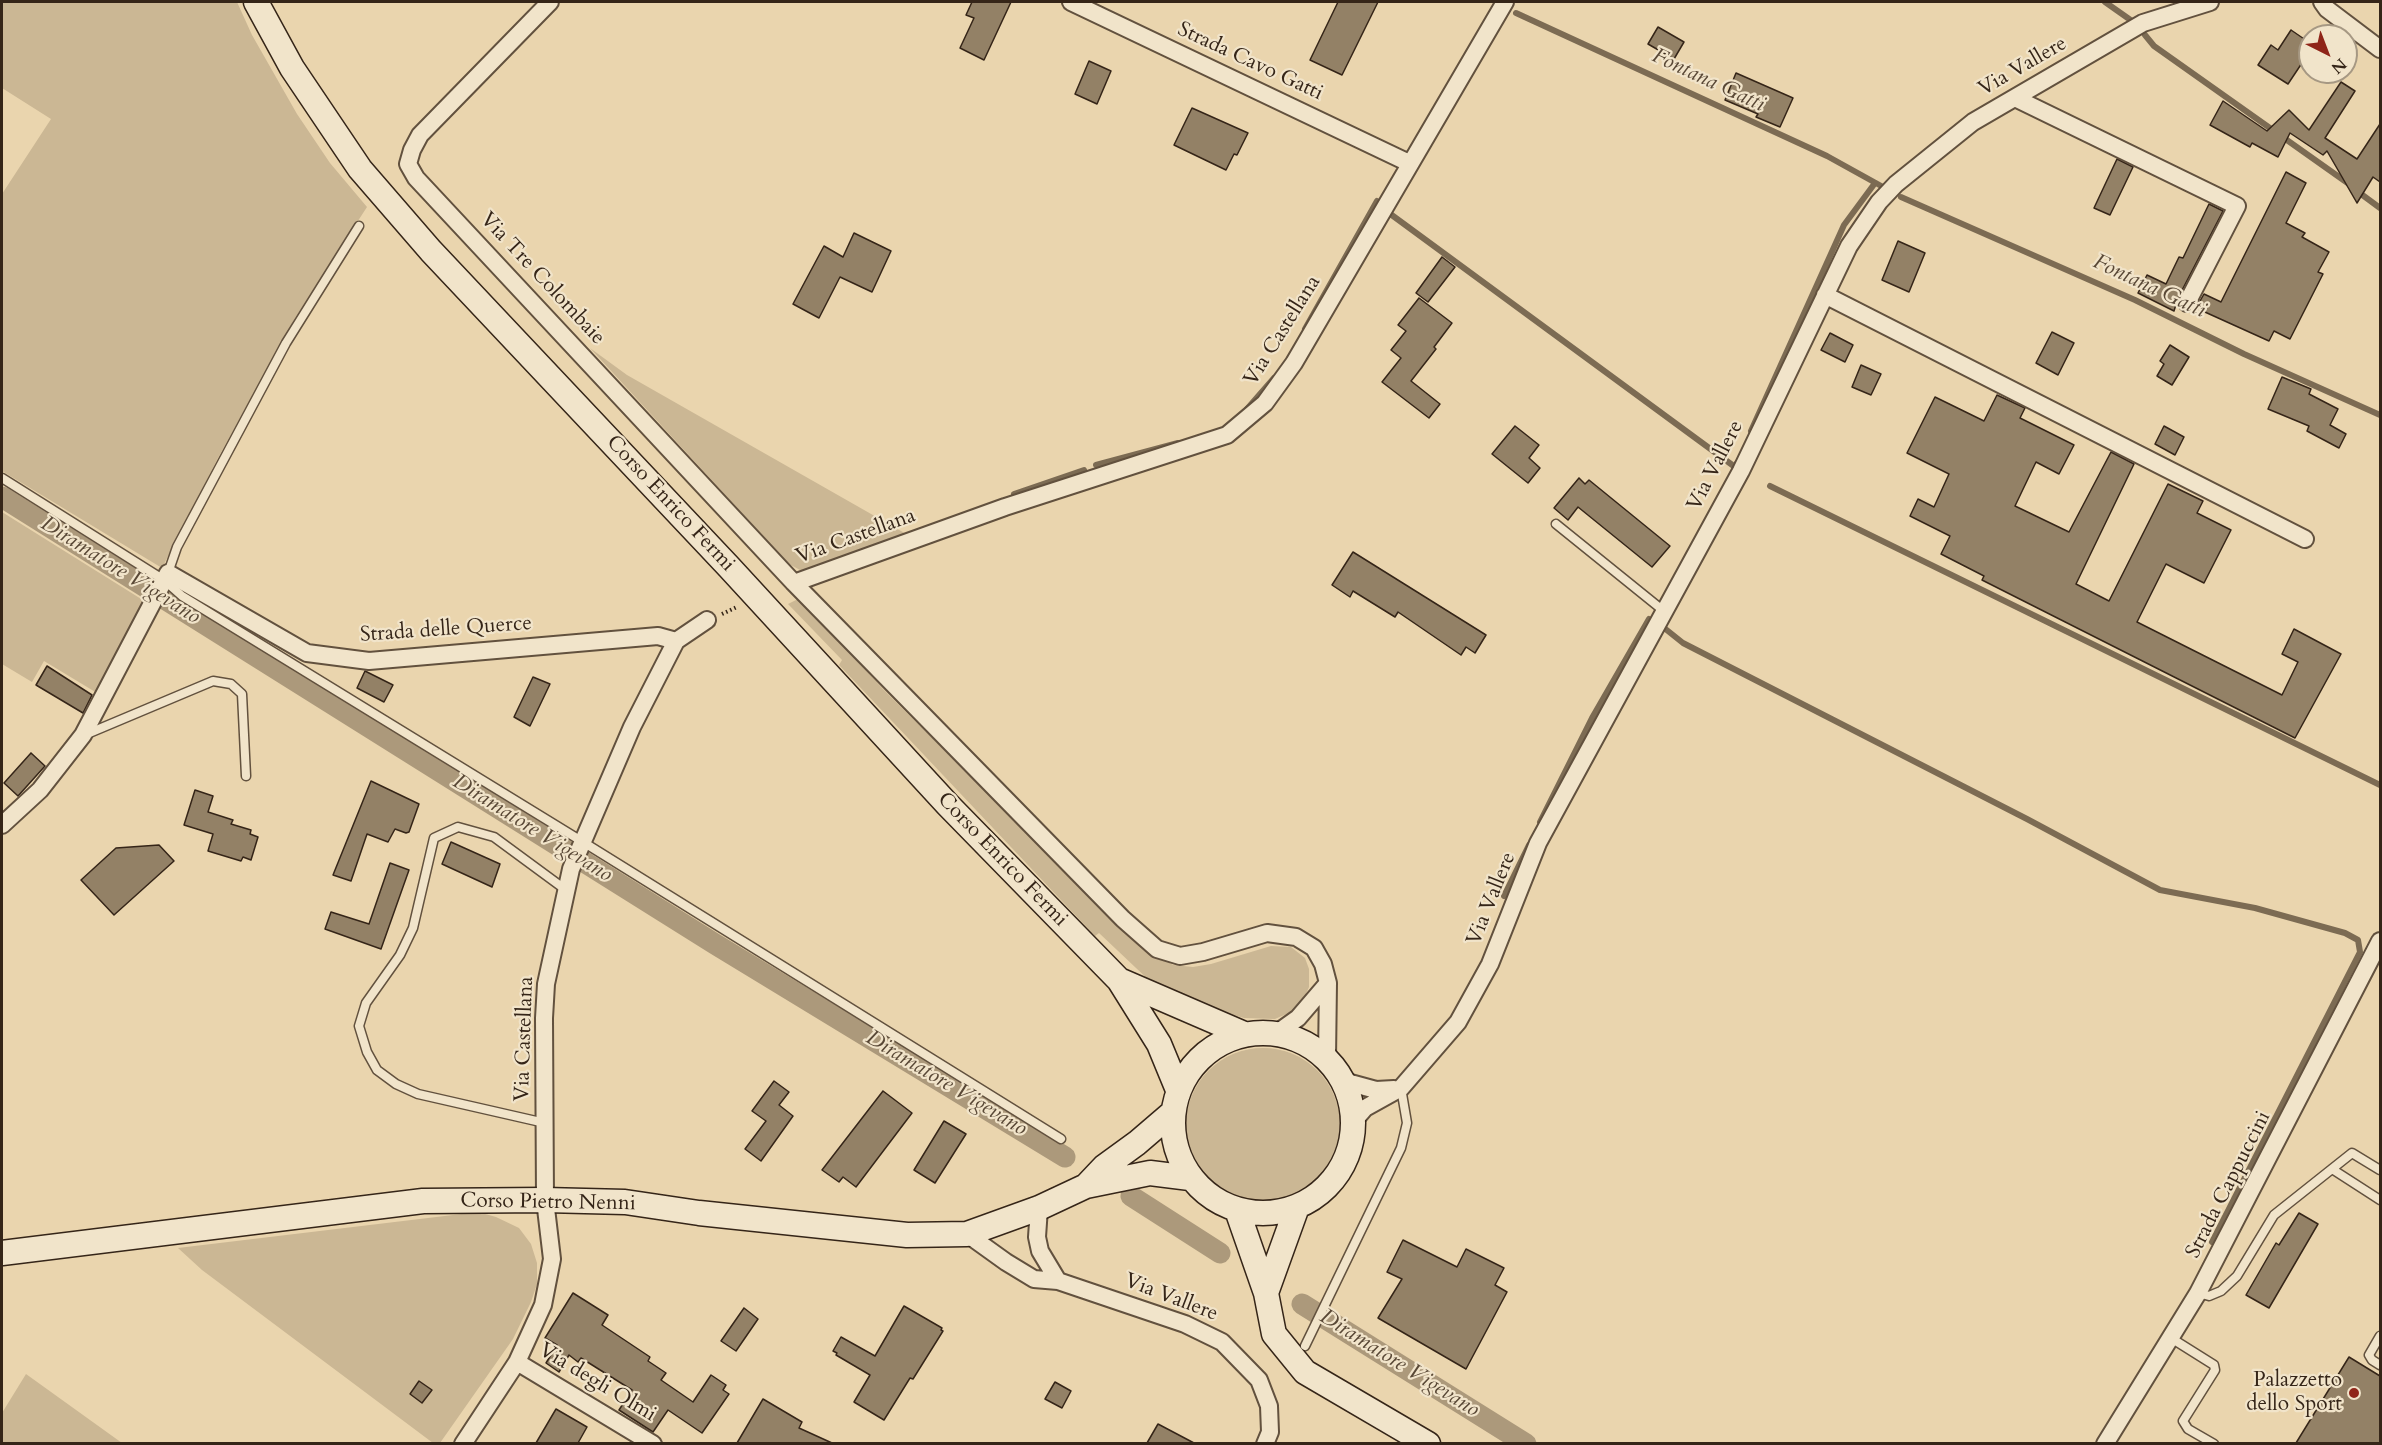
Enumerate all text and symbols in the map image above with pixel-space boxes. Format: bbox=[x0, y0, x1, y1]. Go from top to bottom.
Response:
street label: Strada Cavo Gatti bbox=[1173, 17, 1327, 107]
north arrow bbox=[2298, 24, 2358, 84]
street label: Via Vallere bbox=[1974, 32, 2072, 102]
water label: Fontana Gatti bbox=[1647, 43, 1769, 119]
text: N bbox=[2326, 53, 2351, 79]
street label: Via Tre Colombaie bbox=[474, 208, 610, 350]
water label: Fontana Gatti bbox=[2088, 249, 2210, 325]
street label: Via Castellana bbox=[1239, 271, 1327, 391]
street label: Via Vallere bbox=[1683, 417, 1749, 515]
street label: Corso Enrico Fermi bbox=[600, 431, 740, 577]
street label: Via Castellana bbox=[793, 504, 919, 570]
water label: Diramatore Vigevano bbox=[35, 511, 205, 631]
street label: Strada delle Querce bbox=[359, 611, 533, 649]
water label: Diramatore Vigevano bbox=[447, 769, 617, 889]
street label: Corso Enrico Fermi bbox=[931, 788, 1073, 932]
street label: Via Vallere bbox=[1462, 849, 1522, 949]
street label: Via Castellana bbox=[510, 976, 540, 1102]
water label: Diramatore Vigevano bbox=[860, 1025, 1032, 1143]
street label: Strada Cappuccini bbox=[2181, 1107, 2277, 1263]
street label: Corso Pietro Nenni bbox=[460, 1189, 636, 1217]
street label: Via Vallere bbox=[1121, 1269, 1221, 1327]
water label: Diramatore Vigevano bbox=[1314, 1304, 1484, 1424]
street label: Via degli Olmi bbox=[534, 1338, 660, 1428]
place label: Palazzetto dello Sport bbox=[2246, 1368, 2342, 1418]
marker: Palazzetto dello Sport bbox=[2347, 1386, 2361, 1400]

